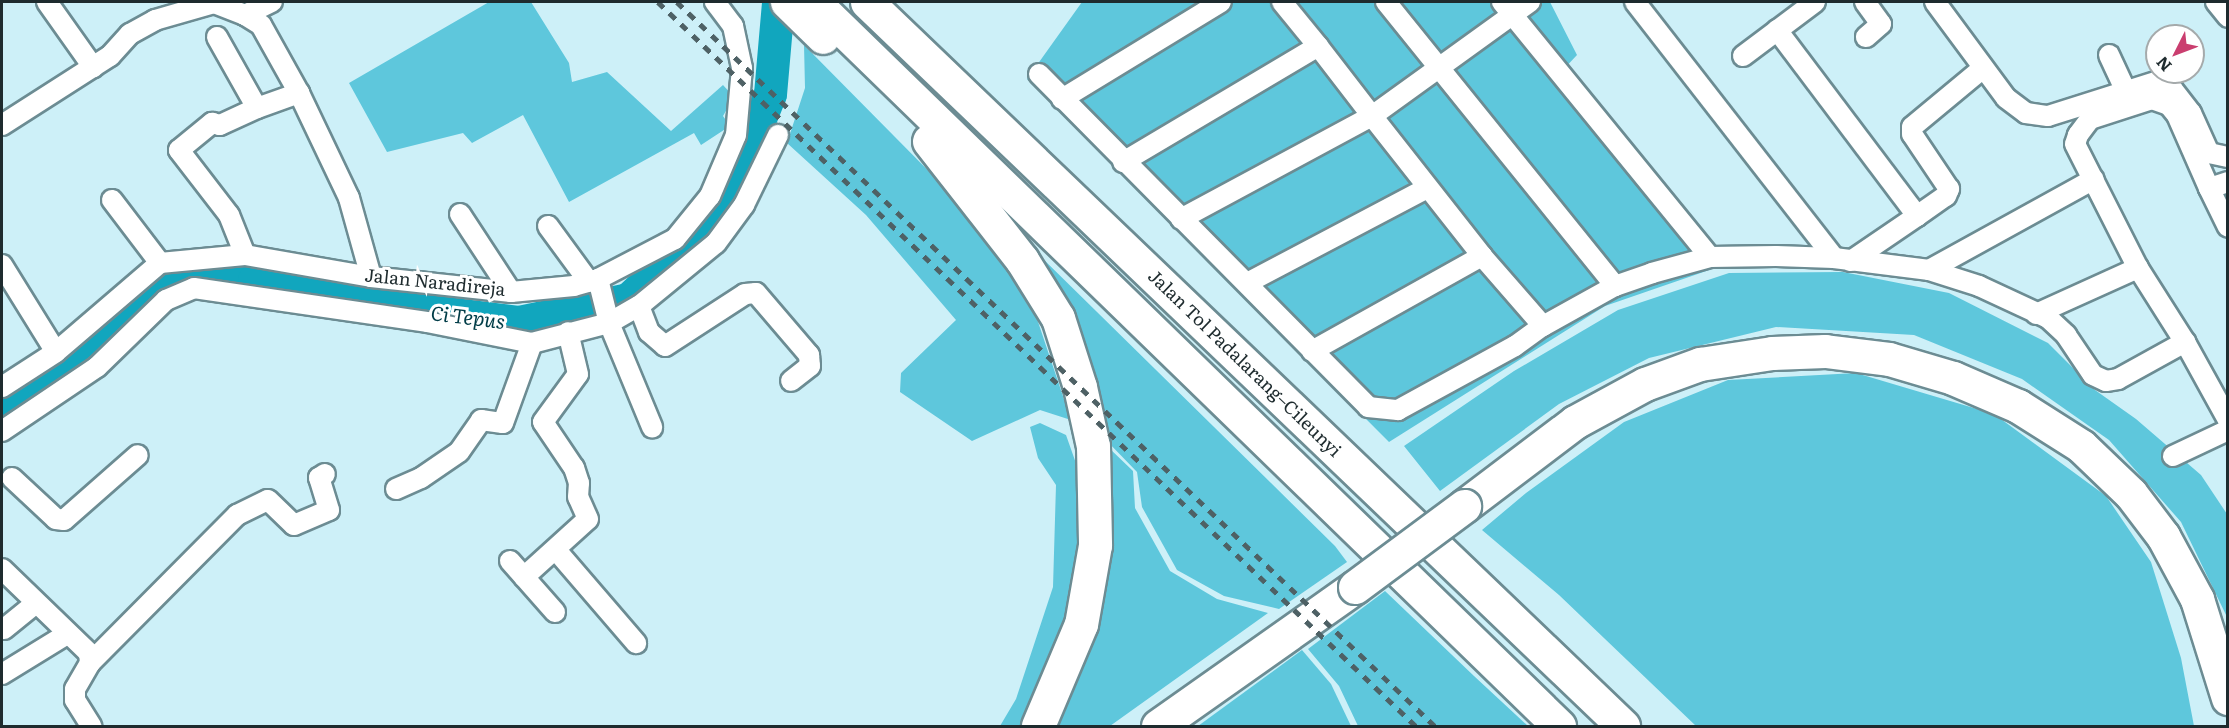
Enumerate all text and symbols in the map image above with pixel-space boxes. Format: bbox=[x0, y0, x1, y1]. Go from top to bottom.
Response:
north arrow bbox=[2145, 24, 2205, 84]
text: N bbox=[2150, 52, 2177, 78]
street label: Jalan Naradireja bbox=[364, 264, 506, 300]
street label: Jalan Tol Padalarang–Cileunyi bbox=[1144, 265, 1346, 461]
water label: Ci Tepus bbox=[429, 300, 507, 332]

